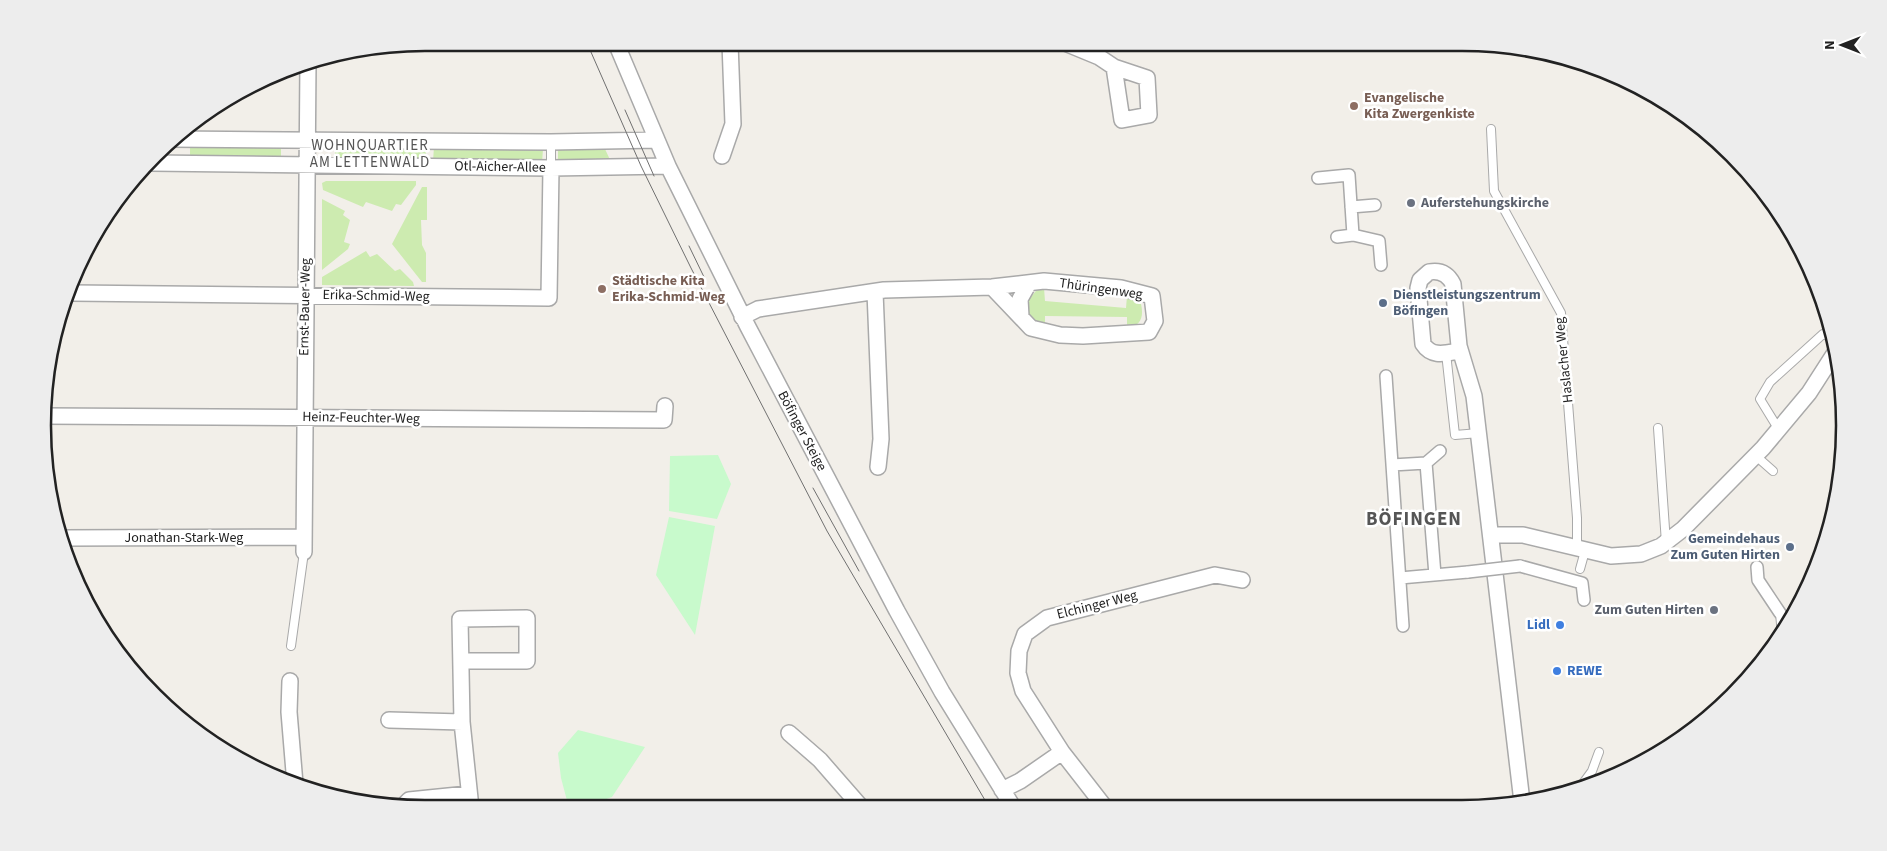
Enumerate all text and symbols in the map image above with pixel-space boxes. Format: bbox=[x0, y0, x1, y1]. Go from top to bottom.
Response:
north arrow bbox=[1817, 20, 1867, 70]
text: N bbox=[1820, 40, 1840, 50]
place label: Evangelische Kita Zwergenkiste bbox=[1364, 88, 1475, 124]
marker: Evangelische Kita Zwergenkiste bbox=[1348, 100, 1360, 112]
district label: WOHNQUARTIER AM LETTENWALD bbox=[310, 135, 430, 173]
street label: Otl-Aicher-Allee bbox=[454, 156, 546, 178]
place label: Auferstehungskirche bbox=[1420, 193, 1549, 213]
marker: Auferstehungskirche bbox=[1405, 197, 1417, 209]
street label: Ernst-Bauer-Weg bbox=[294, 258, 316, 356]
place label: Städtische Kita Erika-Schmid-Weg bbox=[612, 271, 726, 307]
street label: Thüringenweg bbox=[1058, 273, 1144, 305]
marker: Städtische Kita Erika-Schmid-Weg bbox=[596, 283, 608, 295]
street label: Erika-Schmid-Weg bbox=[322, 285, 430, 307]
place label: Dienstleistungszentrum Böfingen bbox=[1393, 285, 1541, 321]
marker: Dienstleistungszentrum Böfingen bbox=[1377, 297, 1389, 309]
street label: Haslacher Weg bbox=[1550, 316, 1578, 404]
street label: Böfinger Steige bbox=[772, 387, 832, 475]
street label: Heinz-Feuchter-Weg bbox=[302, 407, 420, 429]
district label: BÖFINGEN bbox=[1366, 506, 1462, 533]
street label: Jonathan-Stark-Weg bbox=[125, 528, 243, 548]
place label: Gemeindehaus Zum Guten Hirten bbox=[1671, 529, 1780, 565]
marker: Gemeindehaus Zum Guten Hirten bbox=[1784, 541, 1796, 553]
street label: Elchinger Weg bbox=[1055, 585, 1139, 625]
place label: Zum Guten Hirten bbox=[1595, 600, 1704, 620]
marker: Zum Guten Hirten bbox=[1708, 604, 1720, 616]
place label: Lidl bbox=[1527, 615, 1550, 635]
marker: Lidl bbox=[1554, 619, 1566, 631]
place label: REWE bbox=[1567, 661, 1602, 681]
marker: REWE bbox=[1551, 665, 1563, 677]

